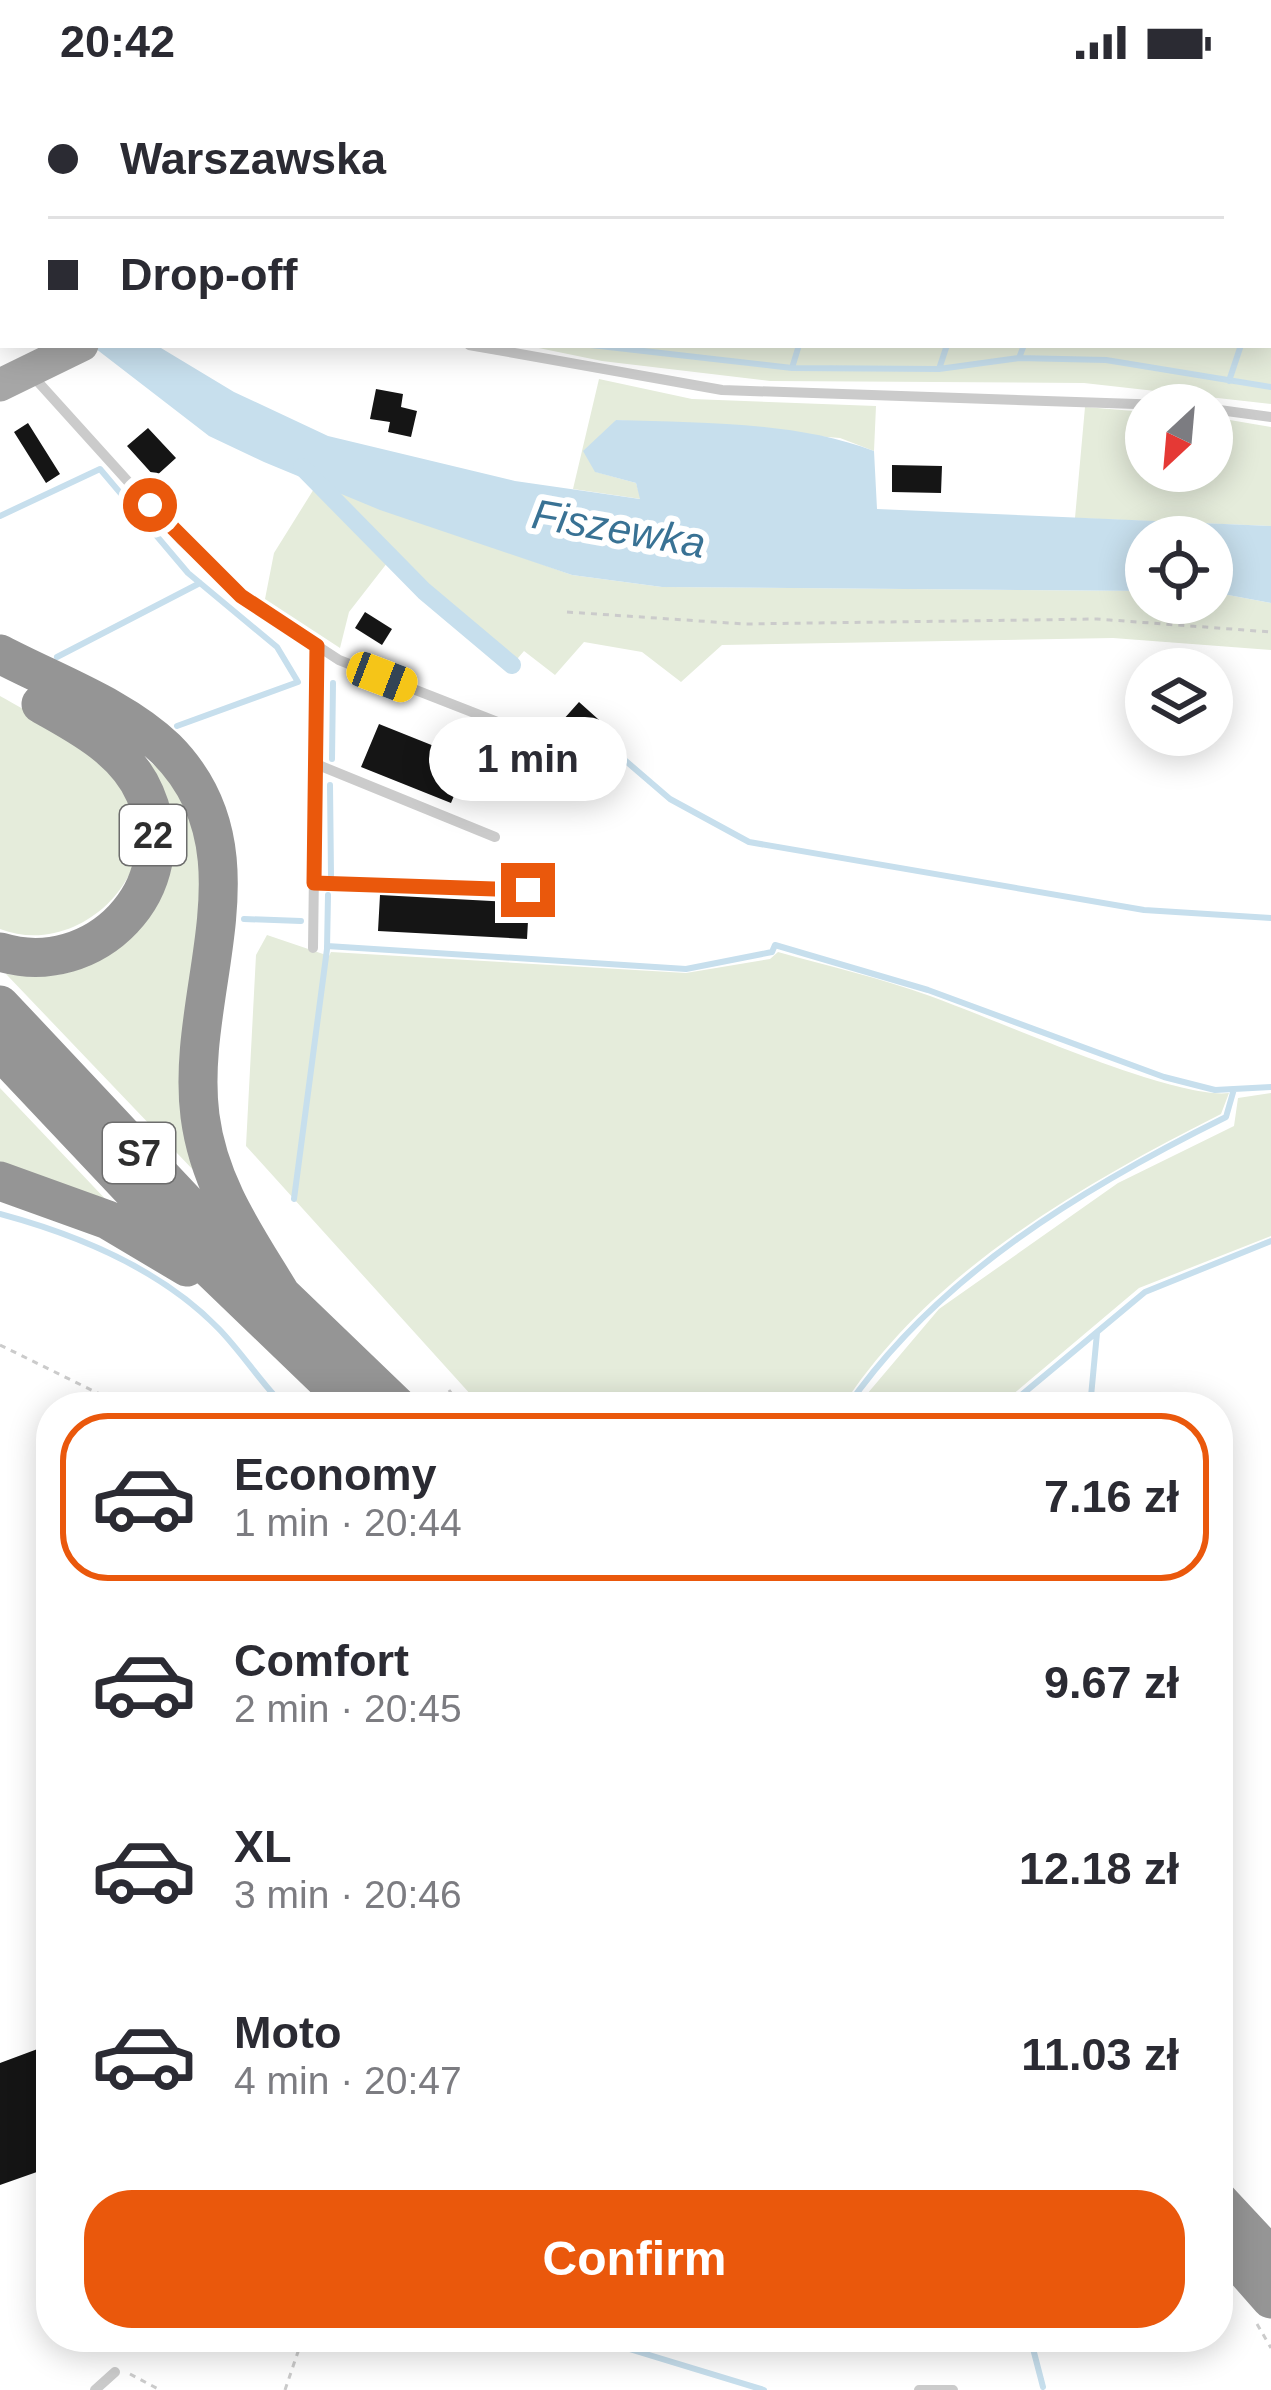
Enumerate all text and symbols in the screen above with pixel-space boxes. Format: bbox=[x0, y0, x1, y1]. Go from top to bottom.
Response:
text: 20:42 bbox=[60, 16, 175, 67]
text: Warszawska bbox=[120, 133, 386, 184]
text: Drop-off bbox=[120, 249, 297, 300]
north arrow bbox=[1125, 384, 1233, 492]
map controls bbox=[1125, 384, 1233, 756]
route start bbox=[123, 478, 177, 532]
water label: Fiszewka bbox=[529, 490, 709, 567]
button: locate bbox=[1125, 516, 1233, 624]
car bbox=[342, 647, 422, 707]
button: layers bbox=[1125, 648, 1233, 756]
callout: 1 min bbox=[429, 716, 627, 800]
text: 1 min bbox=[477, 737, 579, 780]
road number: 22 bbox=[120, 805, 186, 865]
route end bbox=[501, 863, 555, 917]
road number: S7 bbox=[103, 1123, 175, 1183]
icon: car bbox=[90, 1443, 198, 1551]
text: Economy bbox=[234, 1449, 437, 1500]
text: 7.16 zł bbox=[1044, 1471, 1179, 1522]
text: 1 min · 20:44 bbox=[234, 1501, 462, 1544]
icon: car bbox=[90, 1629, 198, 1737]
text: Comfort bbox=[234, 1635, 409, 1686]
text: 9.67 zł bbox=[1044, 1657, 1179, 1708]
text: 2 min · 20:45 bbox=[234, 1687, 462, 1730]
icon: car bbox=[90, 1815, 198, 1923]
text: XL bbox=[234, 1821, 292, 1872]
text: 12.18 zł bbox=[1019, 1843, 1179, 1894]
text: 3 min · 20:46 bbox=[234, 1873, 462, 1916]
icon: car bbox=[90, 2001, 198, 2109]
text: Moto bbox=[234, 2007, 341, 2058]
text: 11.03 zł bbox=[1021, 2029, 1179, 2080]
text: 4 min · 20:47 bbox=[234, 2059, 462, 2102]
button: Confirm bbox=[84, 2190, 1185, 2328]

